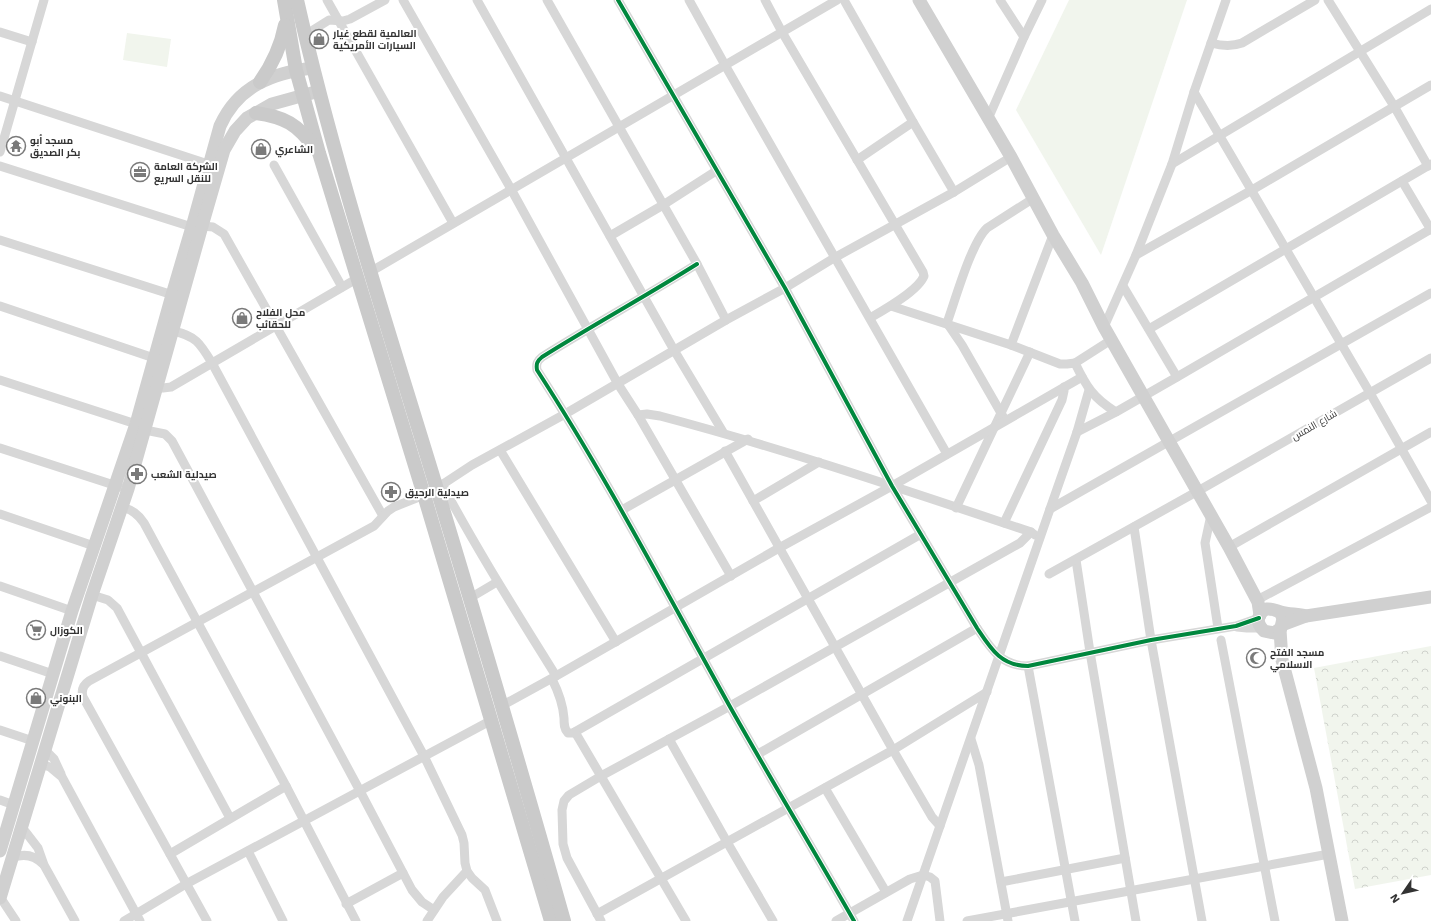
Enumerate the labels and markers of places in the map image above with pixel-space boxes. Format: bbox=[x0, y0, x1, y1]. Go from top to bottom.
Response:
shop icon: العالمية لقطع غيار السيارات الأمريكية bbox=[308, 28, 330, 50]
place label: العالمية لقطع غيار السيارات الأمريكية bbox=[332, 28, 417, 52]
place label: مسجد أبو بكر الصديق bbox=[30, 134, 80, 159]
temple icon: مسجد أبو بكر الصديق bbox=[5, 135, 27, 157]
shop icon: الشاعري bbox=[250, 138, 272, 160]
place label: الشاعري bbox=[275, 144, 313, 158]
office icon: الشركة العامة للنقل السريع bbox=[129, 161, 151, 183]
place label: الشركة العامة للنقل السريع bbox=[154, 161, 218, 186]
shop icon: محل الفلاح للحقائب bbox=[231, 307, 253, 329]
place label: محل الفلاح للحقائب bbox=[256, 307, 305, 331]
pharmacy icon: صيدلية الشعب bbox=[126, 463, 148, 485]
place label: صيدلية الشعب bbox=[151, 469, 217, 481]
pharmacy icon: صيدلية الرحيق bbox=[380, 481, 402, 503]
place label: صيدلية الرحيق bbox=[405, 487, 469, 499]
supermarket icon: الكوزال bbox=[25, 619, 47, 641]
place label: الكوزال bbox=[50, 625, 83, 637]
mosque icon: مسجد الفتح الاسلامي bbox=[1245, 647, 1267, 669]
place label: مسجد الفتح الاسلامي bbox=[1270, 647, 1324, 673]
shop icon: البنوني bbox=[25, 687, 47, 709]
place label: البنوني bbox=[50, 693, 82, 707]

